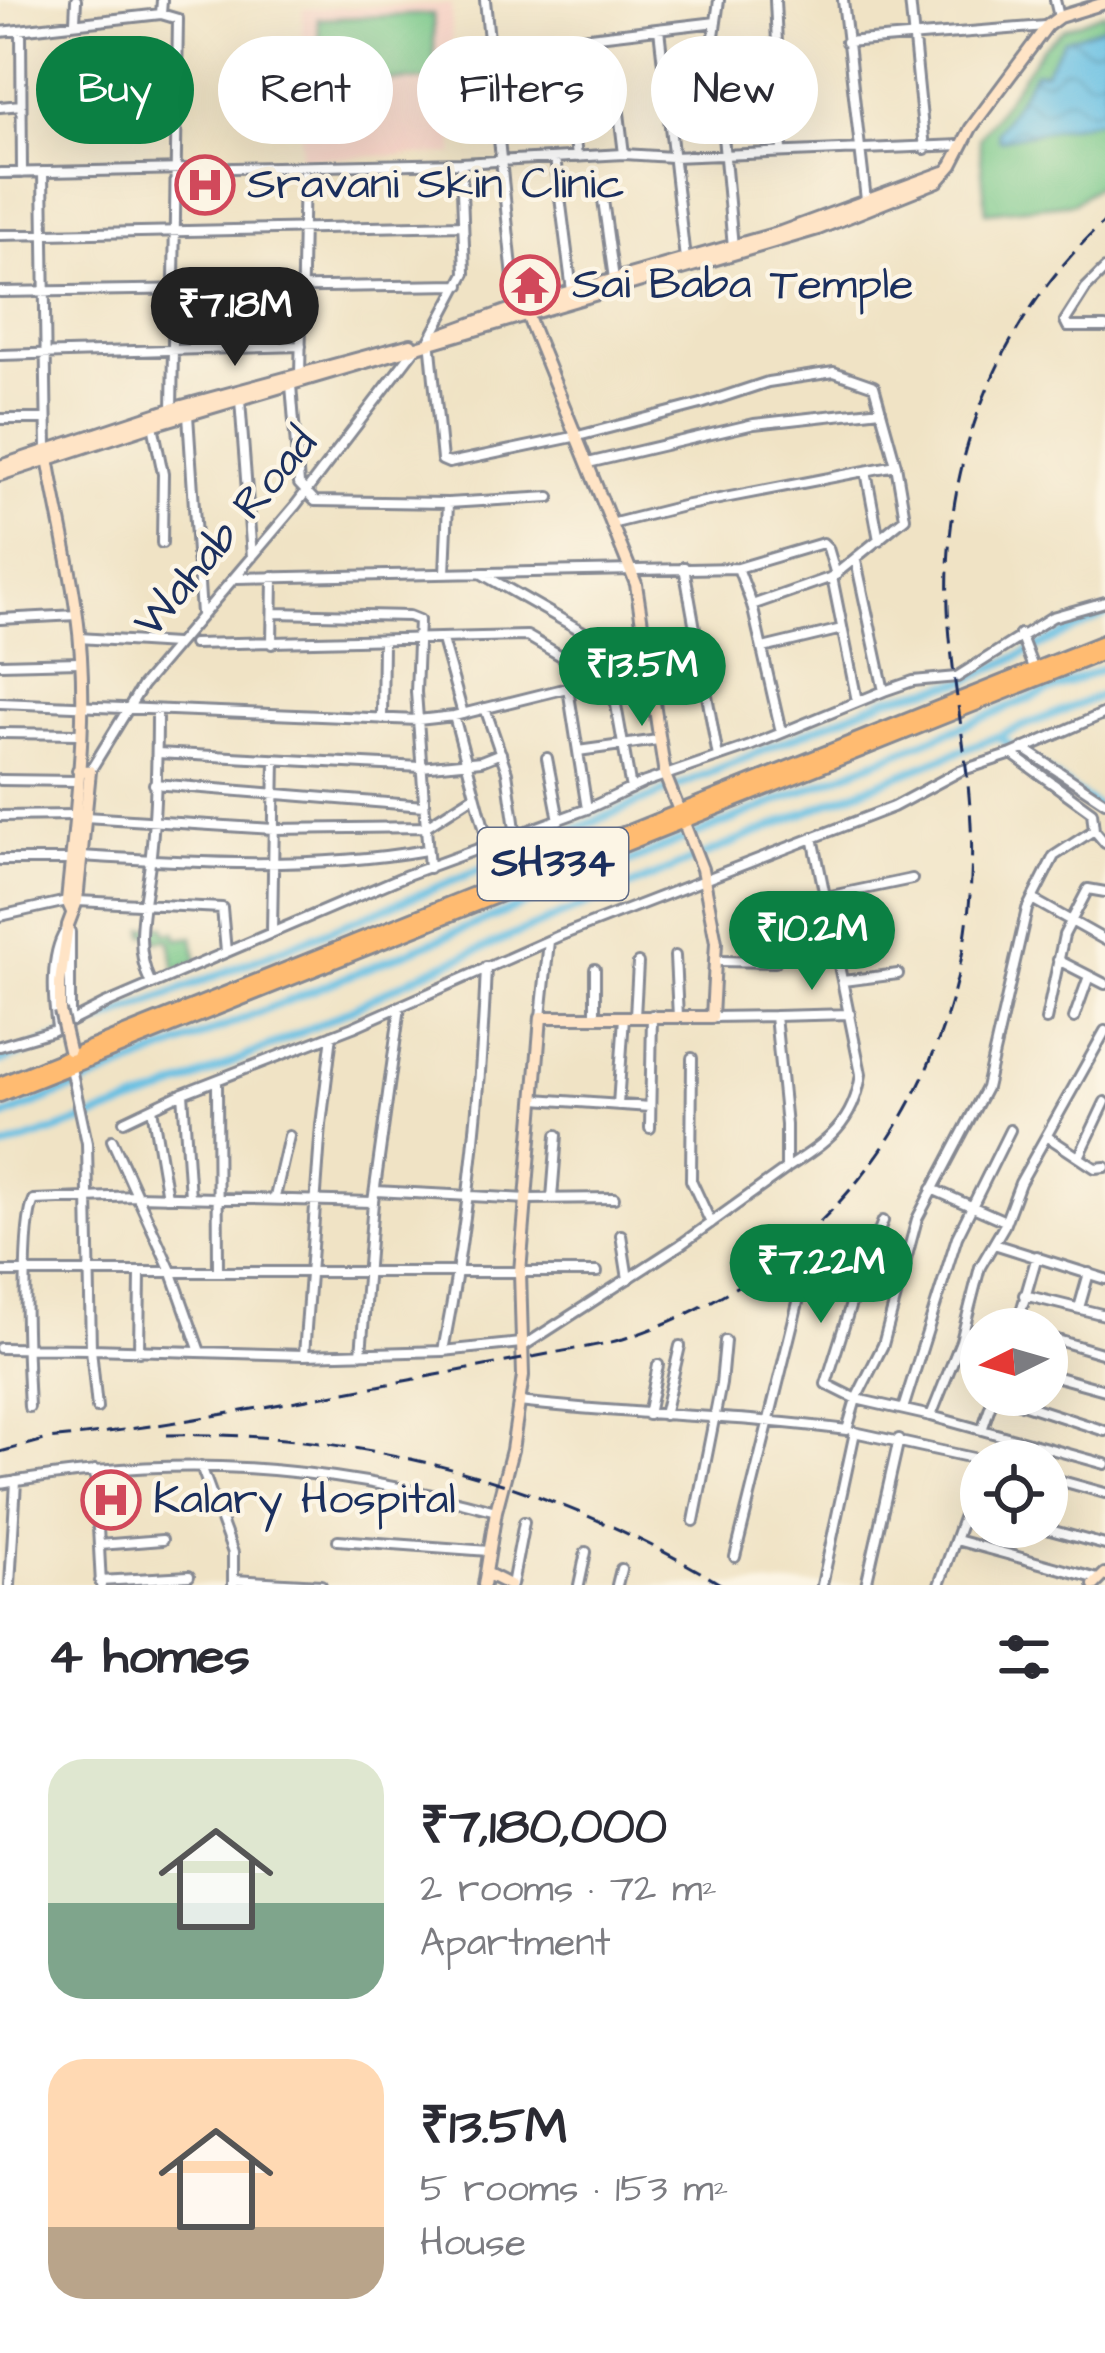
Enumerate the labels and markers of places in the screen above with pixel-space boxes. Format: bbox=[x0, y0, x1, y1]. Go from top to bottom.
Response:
hospital icon: Sravani Skin Clinic bbox=[174, 154, 236, 216]
place label: Sravani Skin Clinic bbox=[247, 154, 625, 216]
temple icon: Sai Baba Temple bbox=[499, 254, 561, 316]
place label: Sai Baba Temple bbox=[572, 254, 914, 316]
pin: ₹7.18M bbox=[137, 267, 333, 369]
pin: ₹13.5M bbox=[544, 627, 740, 729]
pin: ₹10.2M bbox=[714, 891, 910, 993]
pin: ₹7.22M bbox=[723, 1224, 919, 1326]
hospital icon: Kalary Hospital bbox=[80, 1469, 142, 1531]
place label: Kalary Hospital bbox=[153, 1469, 456, 1532]

